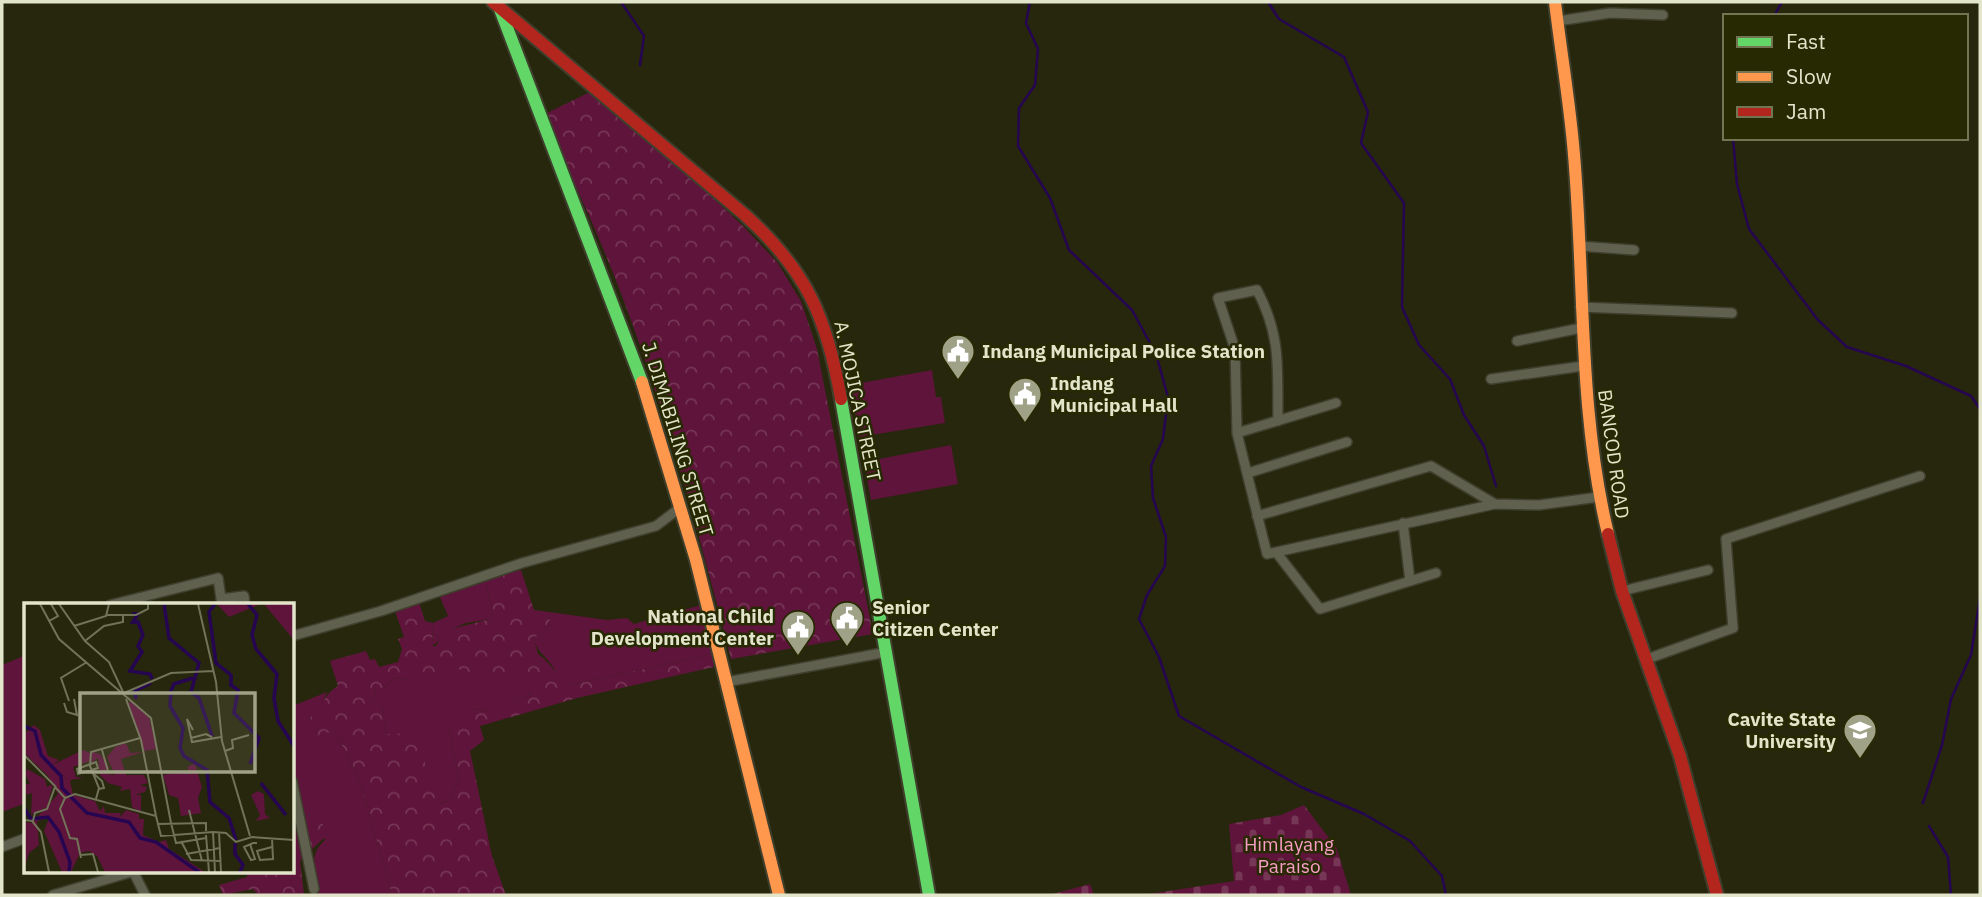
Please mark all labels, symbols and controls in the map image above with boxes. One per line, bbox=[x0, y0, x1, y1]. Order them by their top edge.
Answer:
legend bbox=[1723, 14, 1968, 140]
text: Fast bbox=[1786, 27, 1826, 55]
text: Slow bbox=[1786, 62, 1832, 90]
text: Jam bbox=[1786, 97, 1826, 125]
street label: A. MOJICA STREET bbox=[829, 319, 887, 483]
public building icon: Indang Municipal Police Station bbox=[939, 332, 977, 381]
street label: J. DIMABILING STREET bbox=[637, 339, 719, 539]
place label: Indang Municipal Police Station bbox=[982, 339, 1265, 363]
place label: Indang Municipal Hall bbox=[1050, 371, 1178, 417]
public building icon: Indang Municipal Hall bbox=[1006, 375, 1044, 424]
street label: BANCOD ROAD bbox=[1593, 388, 1635, 520]
place label: Senior Citizen Center bbox=[872, 595, 999, 641]
public building icon: Senior Citizen Center bbox=[828, 599, 866, 648]
inset map bbox=[24, 603, 294, 872]
place label: National Child Development Center bbox=[591, 604, 774, 650]
public building icon: National Child Development Center bbox=[779, 608, 817, 657]
place label: Cavite State University bbox=[1727, 707, 1837, 753]
school or university icon: Cavite State University bbox=[1841, 711, 1879, 760]
park label: Himlayang Paraiso bbox=[1244, 832, 1334, 878]

